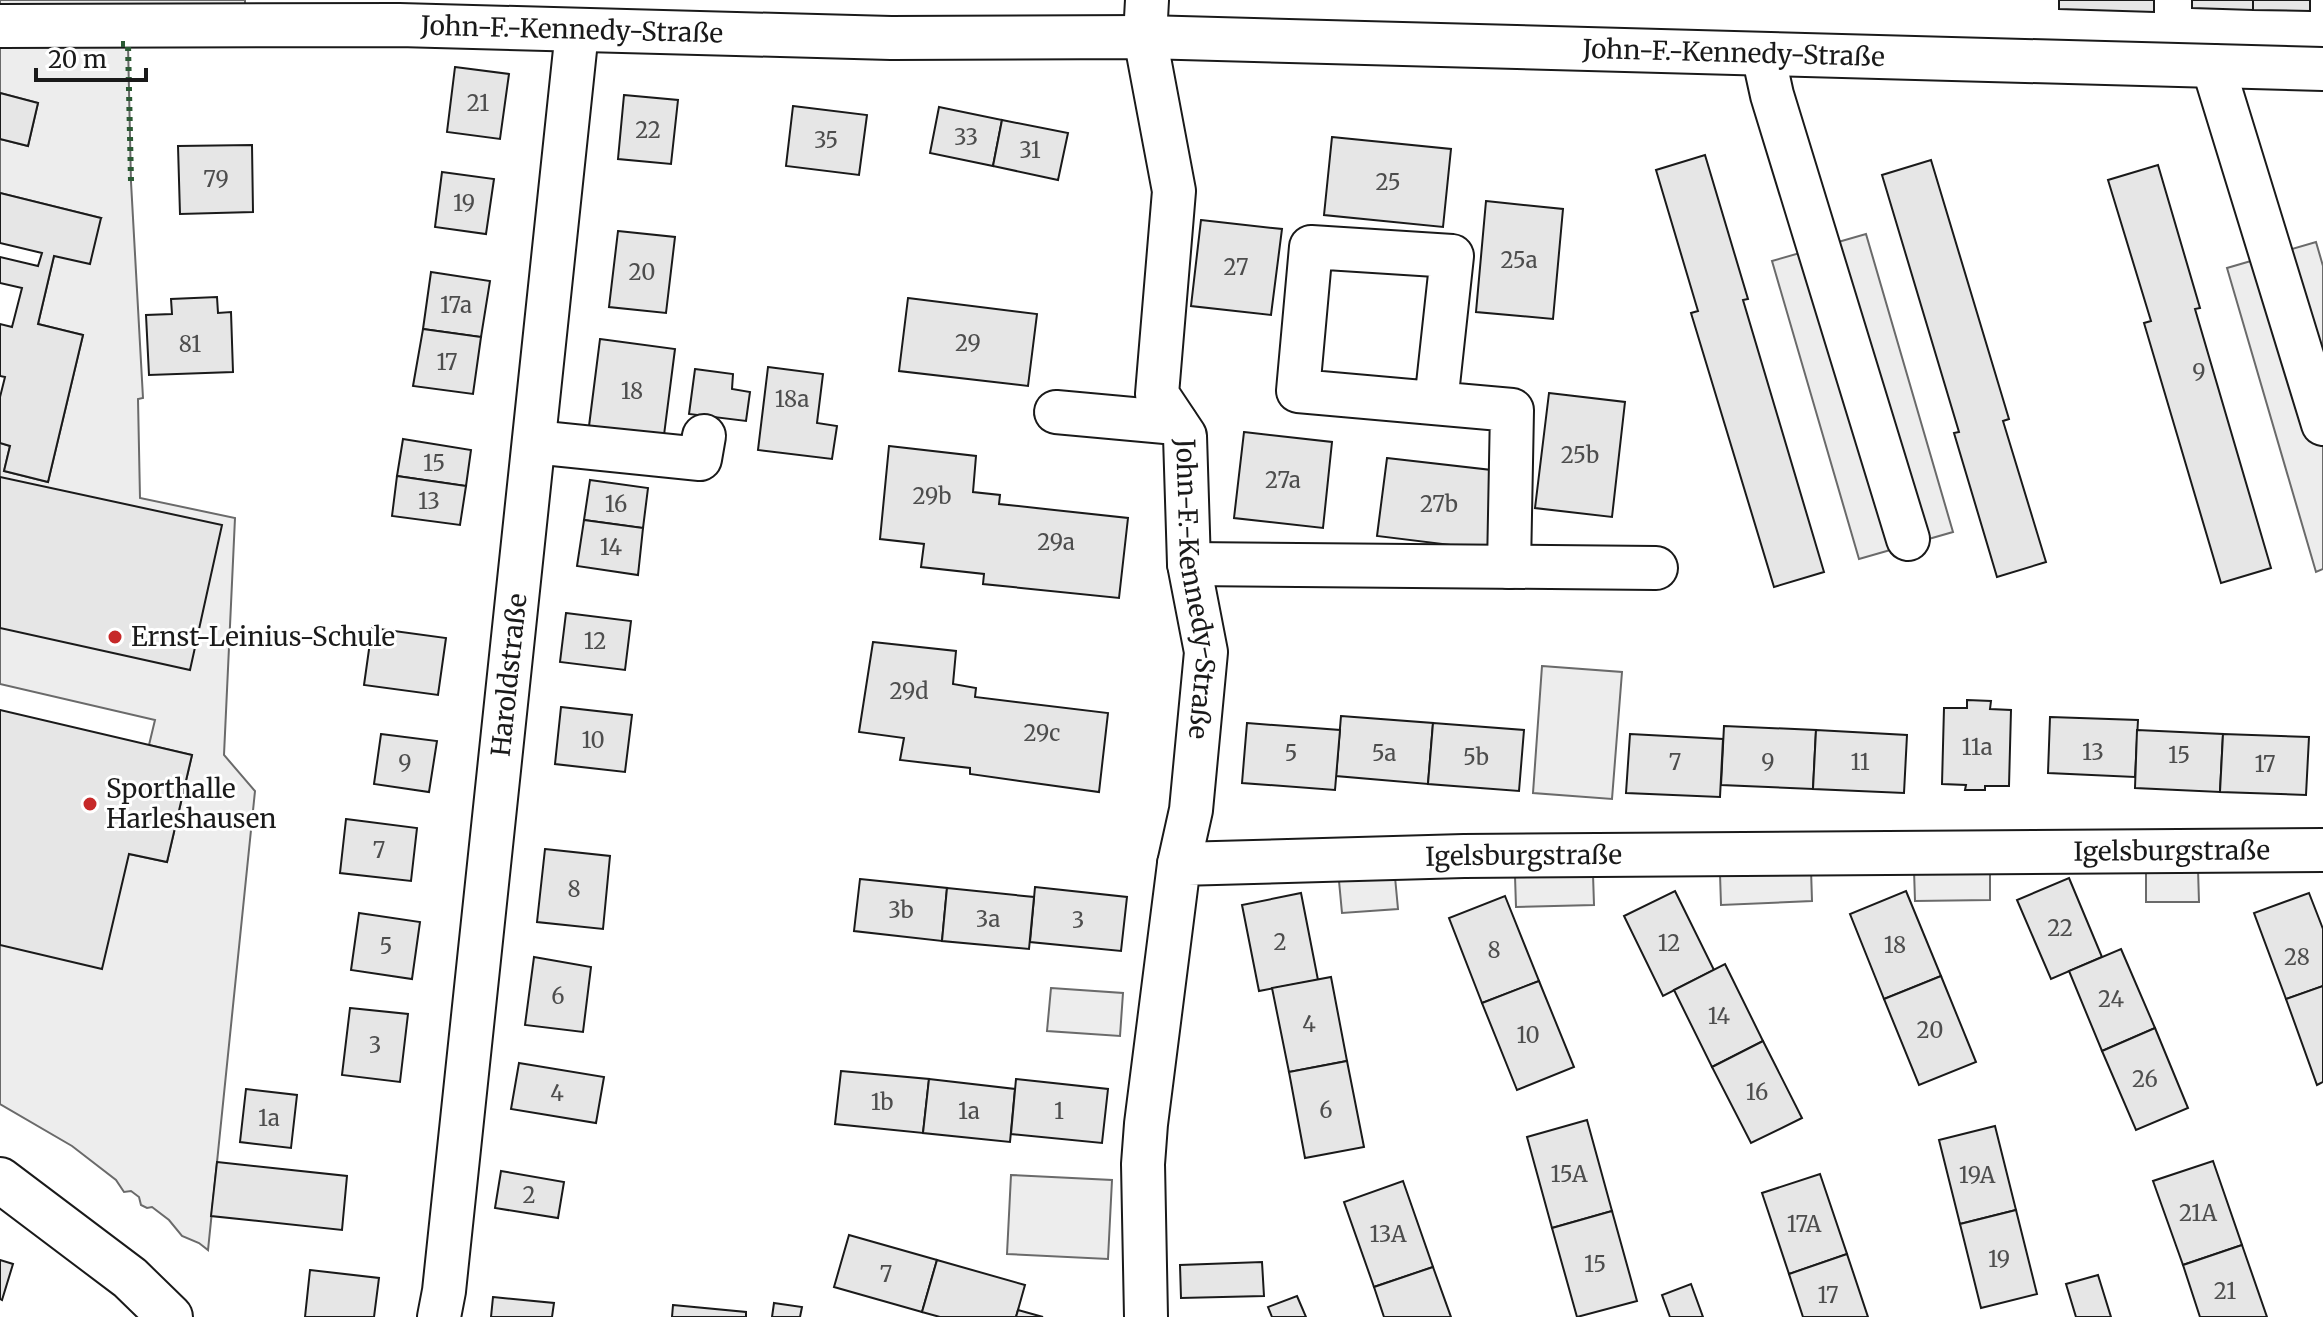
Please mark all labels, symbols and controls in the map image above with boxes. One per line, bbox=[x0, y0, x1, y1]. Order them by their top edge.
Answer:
street label: John-F.-Kennedy-Straße bbox=[419, 9, 724, 50]
scale bar bbox=[36, 32, 146, 82]
street label: John-F.-Kennedy-Straße bbox=[1581, 32, 1885, 73]
text: 20 m bbox=[48, 44, 107, 75]
house number: 21 bbox=[467, 89, 489, 117]
house number: 22 bbox=[635, 116, 661, 144]
house number: 33 bbox=[954, 123, 978, 151]
house number: 35 bbox=[814, 126, 838, 154]
house number: 31 bbox=[1019, 136, 1041, 164]
house number: 79 bbox=[203, 165, 229, 193]
house number: 25 bbox=[1375, 168, 1401, 196]
house number: 19 bbox=[453, 189, 475, 217]
house number: 25a bbox=[1501, 246, 1538, 274]
house number: 27 bbox=[1224, 253, 1248, 281]
house number: 20 bbox=[629, 258, 655, 286]
house number: 17a bbox=[440, 291, 472, 319]
house number: 29 bbox=[955, 329, 981, 357]
house number: 81 bbox=[179, 330, 201, 358]
house number: 17 bbox=[436, 348, 458, 376]
house number: 9 bbox=[2192, 358, 2206, 386]
house number: 18 bbox=[621, 377, 643, 405]
house number: 18a bbox=[775, 385, 809, 413]
street label: John-F.-Kennedy-Straße bbox=[1169, 437, 1224, 741]
house number: 25b bbox=[1561, 441, 1599, 469]
house number: 15 bbox=[423, 449, 445, 477]
house number: 27a bbox=[1265, 466, 1301, 494]
house number: 29b bbox=[912, 482, 952, 510]
house number: 13 bbox=[418, 487, 440, 515]
house number: 16 bbox=[605, 490, 627, 518]
house number: 27b bbox=[1420, 490, 1458, 518]
house number: 29a bbox=[1037, 528, 1075, 556]
house number: 14 bbox=[600, 533, 623, 561]
street label: Haroldstraße bbox=[484, 592, 534, 758]
place label: Ernst-Leinius-Schule bbox=[131, 620, 395, 653]
house number: 12 bbox=[584, 627, 606, 655]
marker: Ernst-Leinius-Schule bbox=[106, 628, 124, 646]
house number: 29d bbox=[889, 677, 929, 705]
house number: 29c bbox=[1024, 719, 1060, 747]
house number: 10 bbox=[581, 726, 605, 754]
house number: 11a bbox=[1961, 733, 1993, 761]
house number: 13 bbox=[2082, 738, 2104, 766]
house number: 5 bbox=[1285, 739, 1297, 767]
house number: 5a bbox=[1372, 739, 1396, 767]
house number: 15 bbox=[2168, 741, 2190, 769]
house number: 5b bbox=[1463, 743, 1489, 771]
house number: 7 bbox=[1669, 748, 1681, 776]
house number: 9 bbox=[1761, 748, 1775, 776]
house number: 11 bbox=[1850, 748, 1870, 776]
house number: 9 bbox=[398, 749, 412, 777]
house number: 17 bbox=[2254, 750, 2276, 778]
place label: Sporthalle Harleshausen bbox=[106, 772, 276, 835]
marker: Sporthalle Harleshausen bbox=[81, 795, 99, 813]
street label: Igelsburgstraße bbox=[2073, 833, 2270, 868]
house number: 7 bbox=[373, 836, 385, 864]
street label: Igelsburgstraße bbox=[1425, 838, 1622, 873]
house number: 8 bbox=[567, 875, 581, 903]
house number: 3b bbox=[888, 896, 914, 924]
house number: 3a bbox=[976, 905, 1000, 933]
house number: 3 bbox=[1072, 906, 1084, 934]
house number: 22 bbox=[2047, 914, 2073, 942]
house number: 2 bbox=[1273, 928, 1287, 956]
house number: 12 bbox=[1658, 929, 1680, 957]
house number: 18 bbox=[1884, 931, 1906, 959]
house number: 5 bbox=[380, 932, 392, 960]
house number: 8 bbox=[1487, 936, 1501, 964]
house number: 28 bbox=[2284, 943, 2310, 971]
house number: 6 bbox=[551, 982, 565, 1010]
house number: 24 bbox=[2098, 985, 2124, 1013]
house number: 14 bbox=[1708, 1002, 1731, 1030]
house number: 4 bbox=[1302, 1010, 1316, 1038]
house number: 20 bbox=[1917, 1016, 1943, 1044]
house number: 10 bbox=[1516, 1021, 1540, 1049]
house number: 3 bbox=[369, 1031, 381, 1059]
house number: 26 bbox=[2132, 1065, 2158, 1093]
house number: 16 bbox=[1746, 1078, 1768, 1106]
house number: 4 bbox=[550, 1079, 564, 1107]
house number: 1b bbox=[871, 1088, 893, 1116]
house number: 6 bbox=[1319, 1096, 1333, 1124]
house number: 1a bbox=[958, 1097, 980, 1125]
house number: 1 bbox=[1054, 1097, 1064, 1125]
house number: 1a bbox=[258, 1104, 280, 1132]
house number: 15A bbox=[1551, 1160, 1588, 1188]
house number: 19A bbox=[1959, 1161, 1996, 1189]
house number: 2 bbox=[522, 1181, 536, 1209]
house number: 21A bbox=[2179, 1199, 2218, 1227]
house number: 17A bbox=[1787, 1210, 1822, 1238]
house number: 13A bbox=[1370, 1220, 1407, 1248]
house number: 19 bbox=[1988, 1245, 2010, 1273]
house number: 15 bbox=[1584, 1250, 1606, 1278]
house number: 7 bbox=[880, 1260, 892, 1288]
house number: 21 bbox=[2214, 1277, 2236, 1305]
house number: 17 bbox=[1817, 1281, 1839, 1309]

